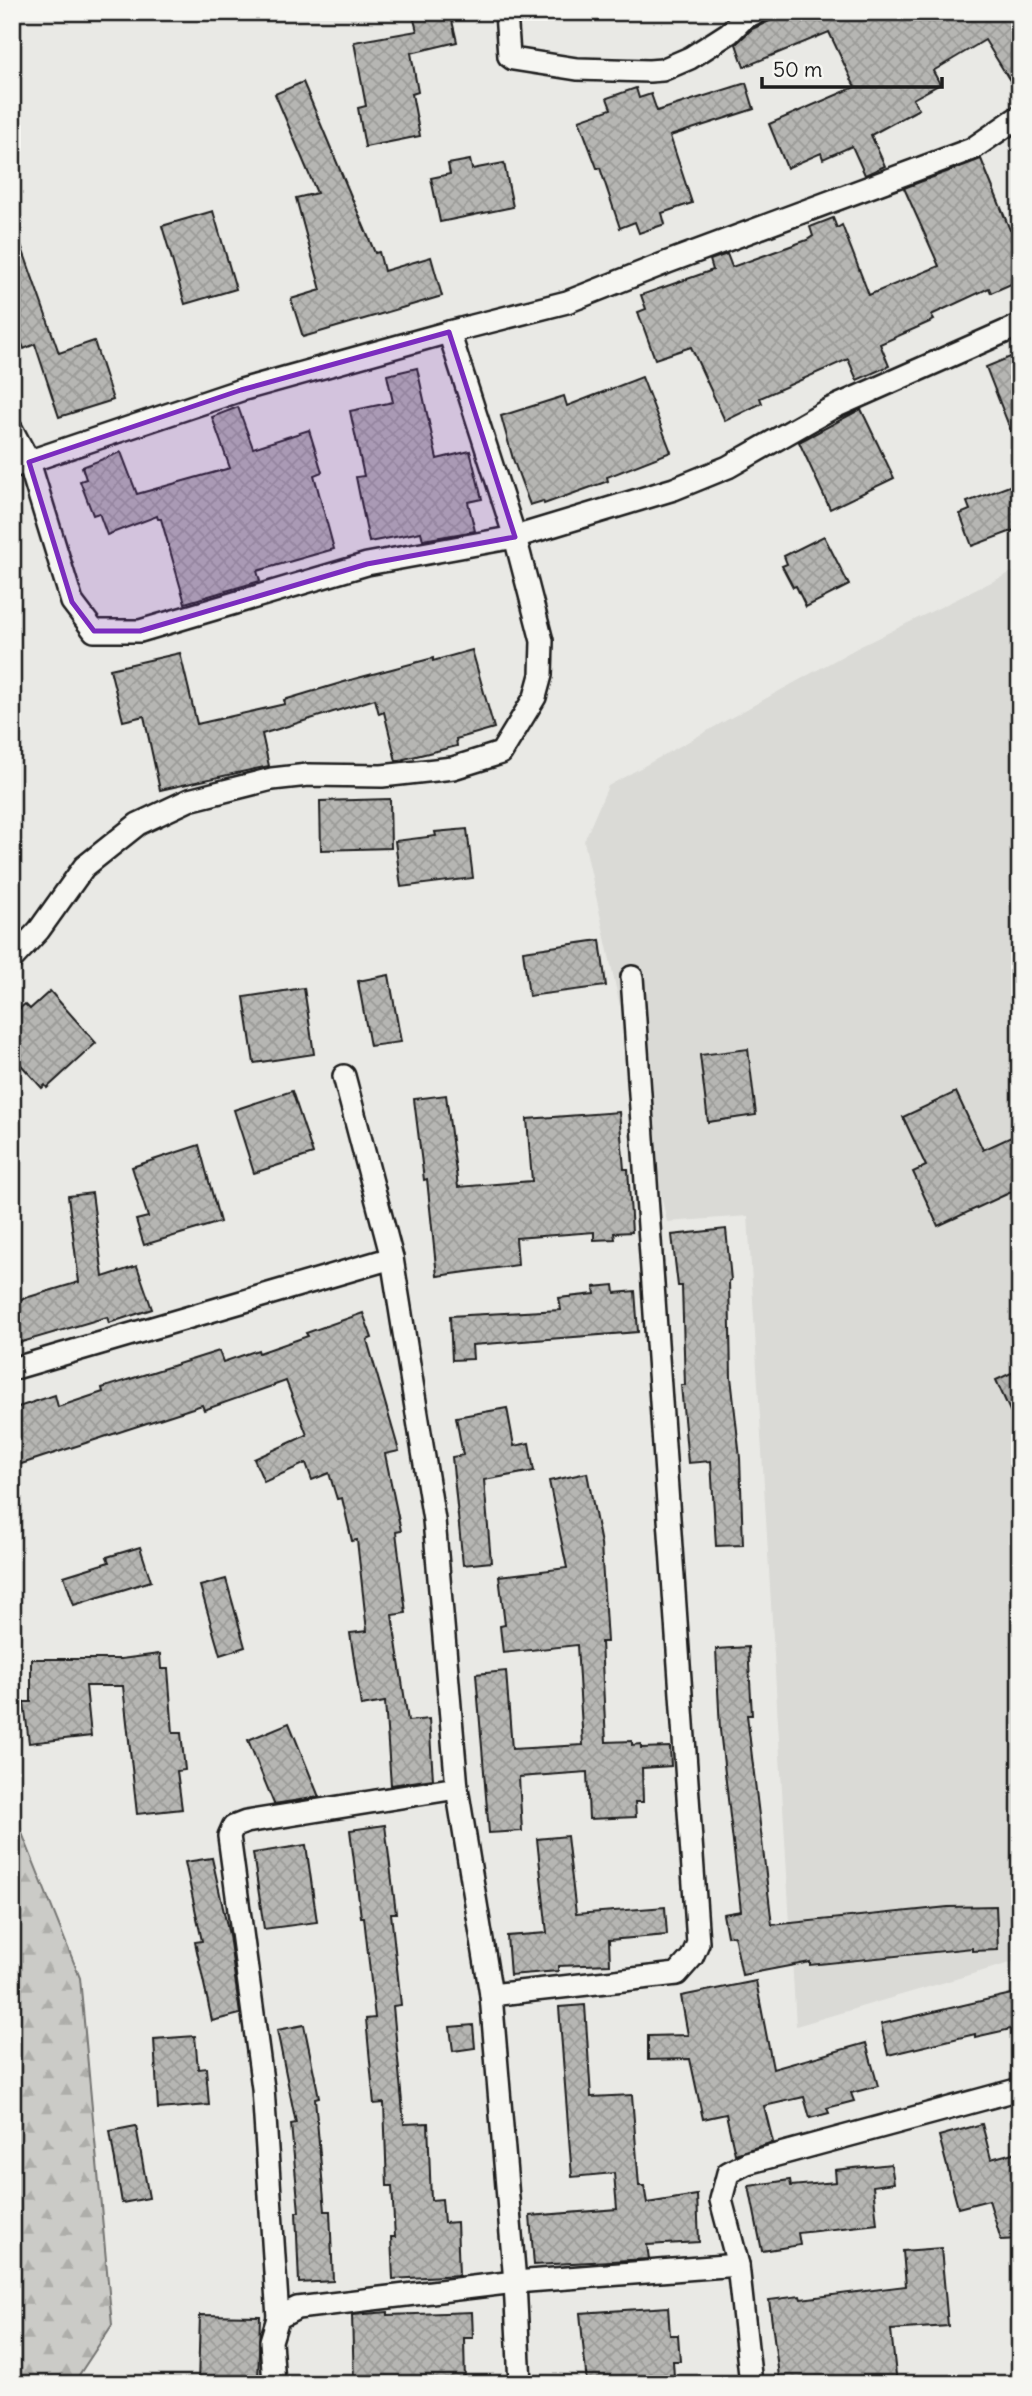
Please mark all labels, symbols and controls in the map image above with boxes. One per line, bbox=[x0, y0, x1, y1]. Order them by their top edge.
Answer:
scale bar bbox=[762, 46, 943, 90]
text: 50 m bbox=[773, 56, 822, 83]

